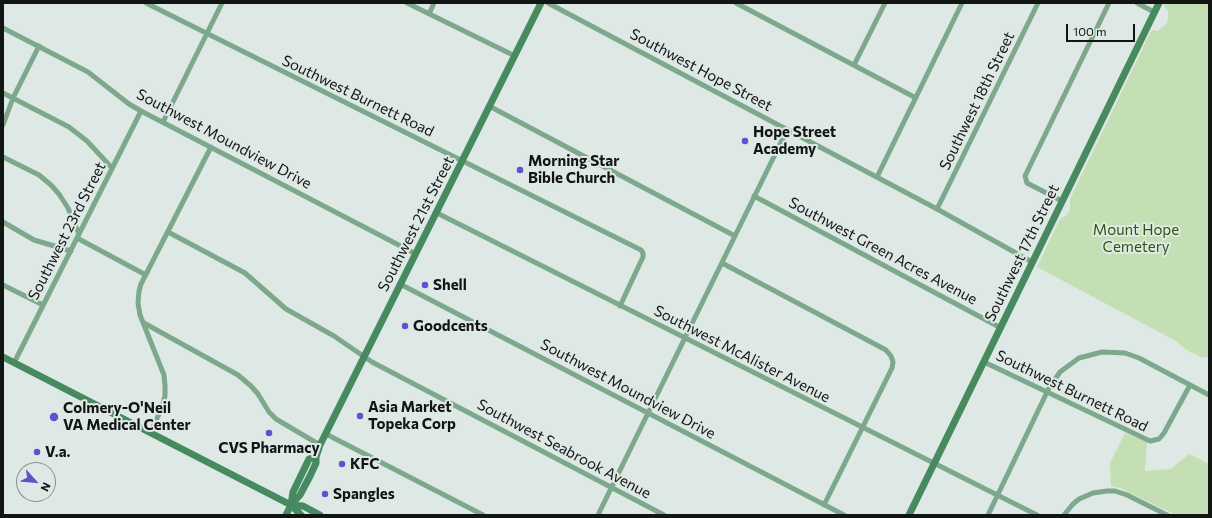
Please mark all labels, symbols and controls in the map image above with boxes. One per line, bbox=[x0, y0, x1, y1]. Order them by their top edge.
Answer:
scale bar bbox=[1068, 16, 1137, 42]
text: 100 m bbox=[1073, 24, 1107, 38]
street label: Southwest Hope Street bbox=[627, 25, 775, 115]
street label: Southwest 18th Street bbox=[936, 29, 1018, 173]
street label: Southwest Burnett Road bbox=[279, 51, 437, 141]
street label: Southwest Moundview Drive bbox=[133, 85, 315, 193]
place label: Hope Street Academy bbox=[753, 123, 836, 158]
marker: Hope Street Academy bbox=[740, 136, 750, 146]
place label: Morning Star Bible Church bbox=[528, 152, 619, 187]
street label: Southwest 21st Street bbox=[374, 153, 458, 295]
street label: Southwest 23rd Street bbox=[24, 159, 110, 303]
marker: Morning Star Bible Church bbox=[515, 165, 525, 175]
street label: Southwest 17th Street bbox=[981, 181, 1063, 325]
street label: Southwest Green Acres Avenue bbox=[786, 194, 980, 308]
park label: Mount Hope Cemetery bbox=[1093, 221, 1179, 256]
place label: Shell bbox=[433, 276, 467, 294]
marker: Shell bbox=[420, 280, 430, 290]
street label: Southwest McAlister Avenue bbox=[651, 302, 833, 406]
place label: Goodcents bbox=[413, 317, 488, 335]
marker: Goodcents bbox=[400, 321, 410, 331]
street label: Southwest Moundview Drive bbox=[537, 335, 719, 443]
street label: Southwest Burnett Road bbox=[993, 346, 1151, 436]
street label: Southwest Seabrook Avenue bbox=[474, 395, 654, 503]
place label: Asia Market Topeka Corp bbox=[368, 398, 456, 433]
place label: Colmery-O'Neil VA Medical Center bbox=[63, 399, 191, 434]
marker: Colmery-O'Neil VA Medical Center bbox=[48, 411, 60, 423]
marker: Asia Market Topeka Corp bbox=[355, 411, 365, 421]
marker: CVS Pharmacy bbox=[264, 428, 274, 438]
place label: CVS Pharmacy bbox=[218, 439, 320, 457]
place label: V.a. bbox=[45, 443, 71, 461]
marker: V.a. bbox=[32, 447, 42, 457]
place label: KFC bbox=[350, 455, 379, 473]
marker: KFC bbox=[337, 459, 347, 469]
north arrow bbox=[16, 462, 56, 502]
text: N bbox=[39, 481, 54, 494]
place label: Spangles bbox=[333, 485, 395, 503]
marker: Spangles bbox=[320, 489, 330, 499]

